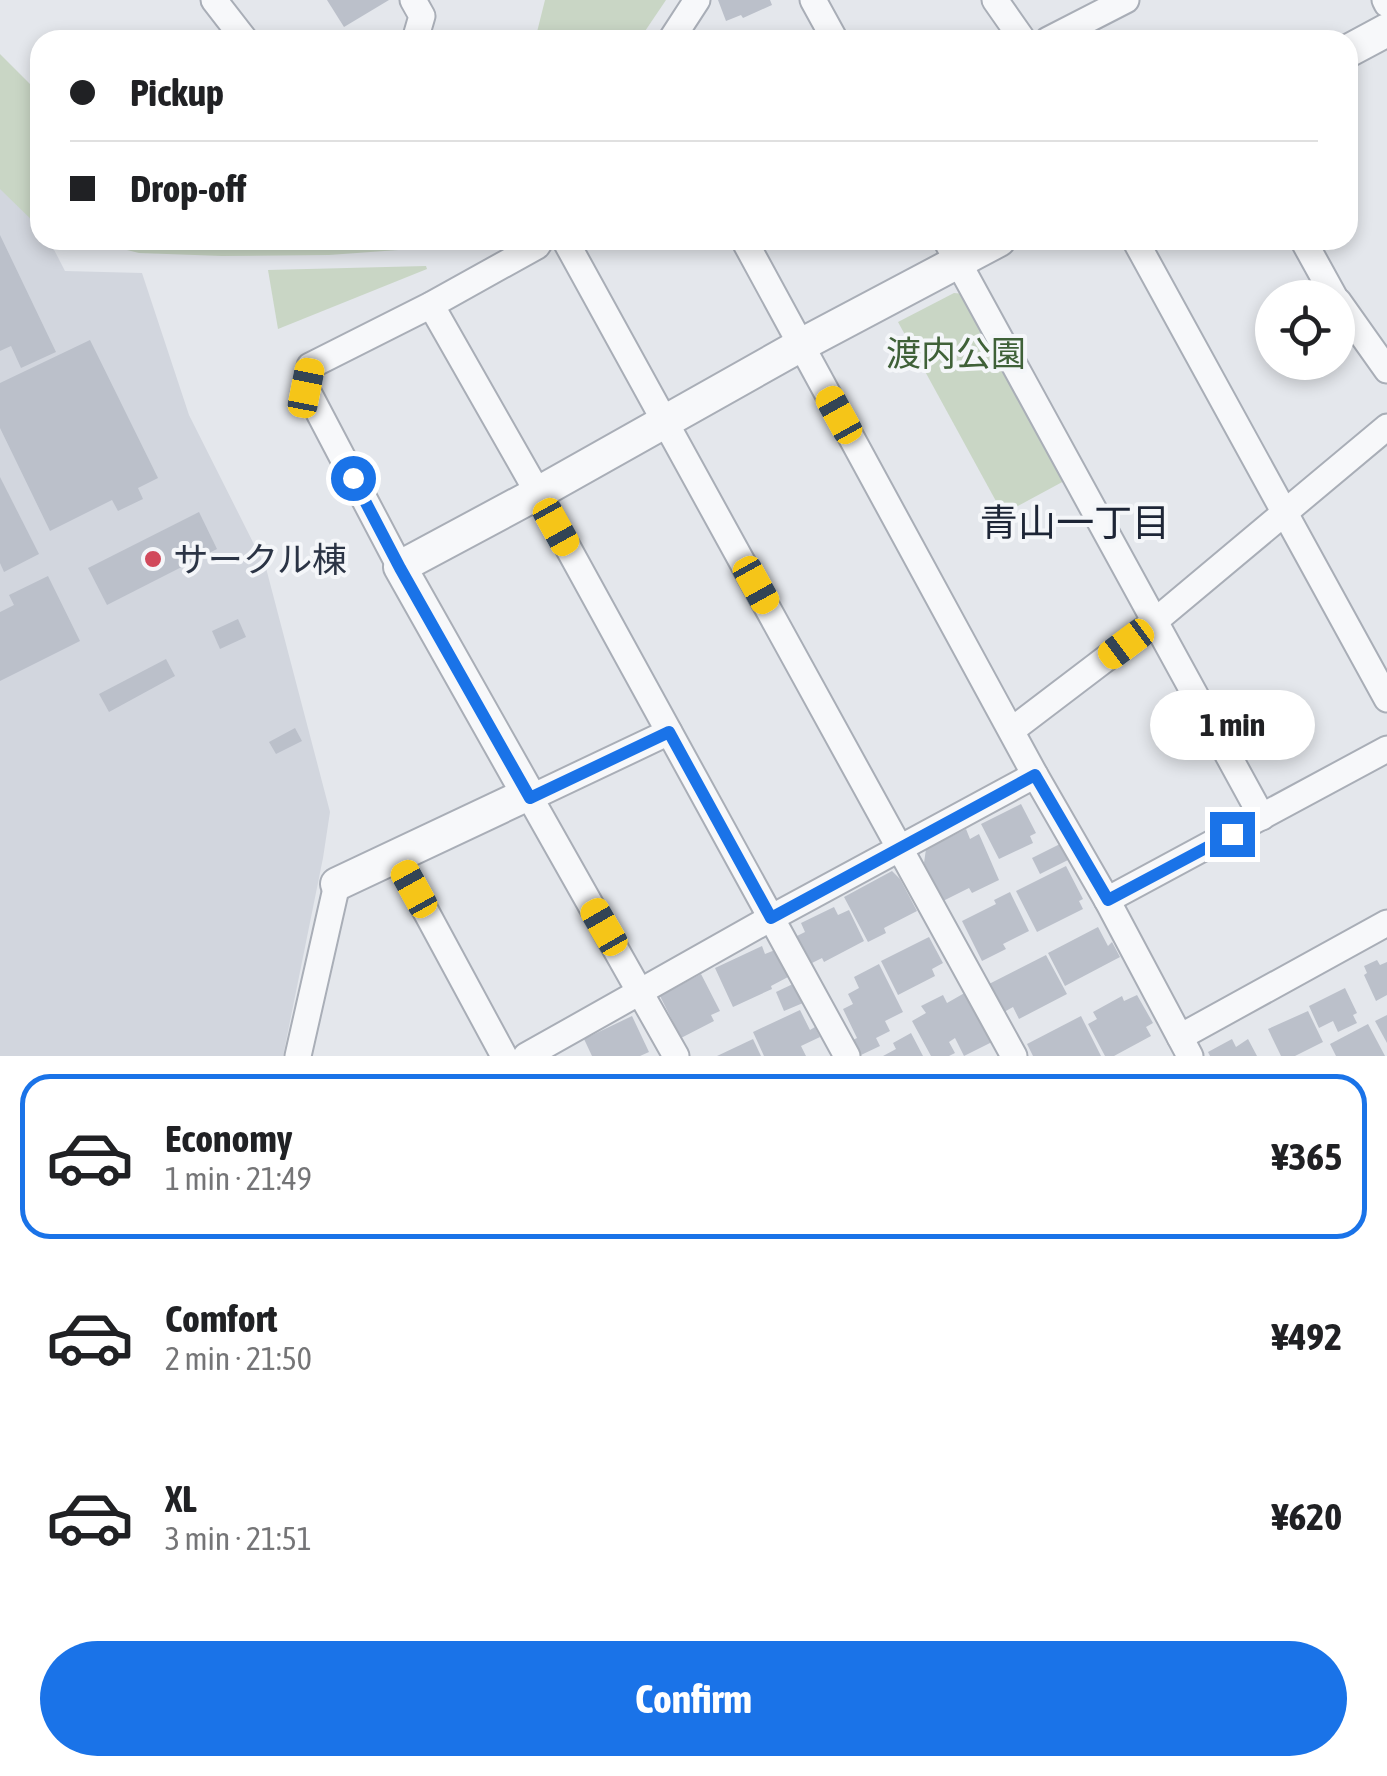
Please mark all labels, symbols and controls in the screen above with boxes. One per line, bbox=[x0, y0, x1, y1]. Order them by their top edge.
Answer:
text: Pickup bbox=[130, 71, 224, 114]
text: Drop-off bbox=[130, 167, 246, 210]
map controls bbox=[1255, 280, 1355, 380]
button: locate bbox=[1255, 280, 1355, 380]
park label: 渡内公園 bbox=[886, 333, 1026, 373]
car bbox=[286, 356, 326, 420]
car bbox=[811, 381, 867, 449]
route start bbox=[331, 456, 376, 501]
car bbox=[528, 493, 584, 561]
district label: 青山一丁目 bbox=[980, 501, 1170, 544]
place label: サークル棟 bbox=[173, 539, 347, 579]
marker: サークル棟 bbox=[142, 548, 164, 570]
car bbox=[728, 551, 784, 619]
car bbox=[1093, 614, 1159, 674]
callout: 1 min bbox=[1150, 689, 1314, 759]
text: 1 min bbox=[1200, 706, 1265, 743]
route end bbox=[1210, 812, 1255, 857]
car bbox=[386, 855, 442, 923]
car bbox=[576, 894, 632, 960]
icon: car bbox=[45, 1112, 135, 1202]
text: Economy bbox=[165, 1117, 292, 1160]
text: ¥365 bbox=[1272, 1135, 1342, 1178]
text: 1 min · 21:49 bbox=[165, 1160, 312, 1197]
icon: car bbox=[45, 1292, 135, 1382]
text: Comfort bbox=[165, 1297, 277, 1340]
text: ¥492 bbox=[1272, 1315, 1342, 1358]
text: 2 min · 21:50 bbox=[165, 1340, 312, 1377]
icon: car bbox=[45, 1472, 135, 1562]
text: XL bbox=[165, 1477, 197, 1520]
text: ¥620 bbox=[1272, 1495, 1342, 1538]
text: 3 min · 21:51 bbox=[165, 1520, 312, 1557]
button: Confirm bbox=[40, 1641, 1347, 1756]

